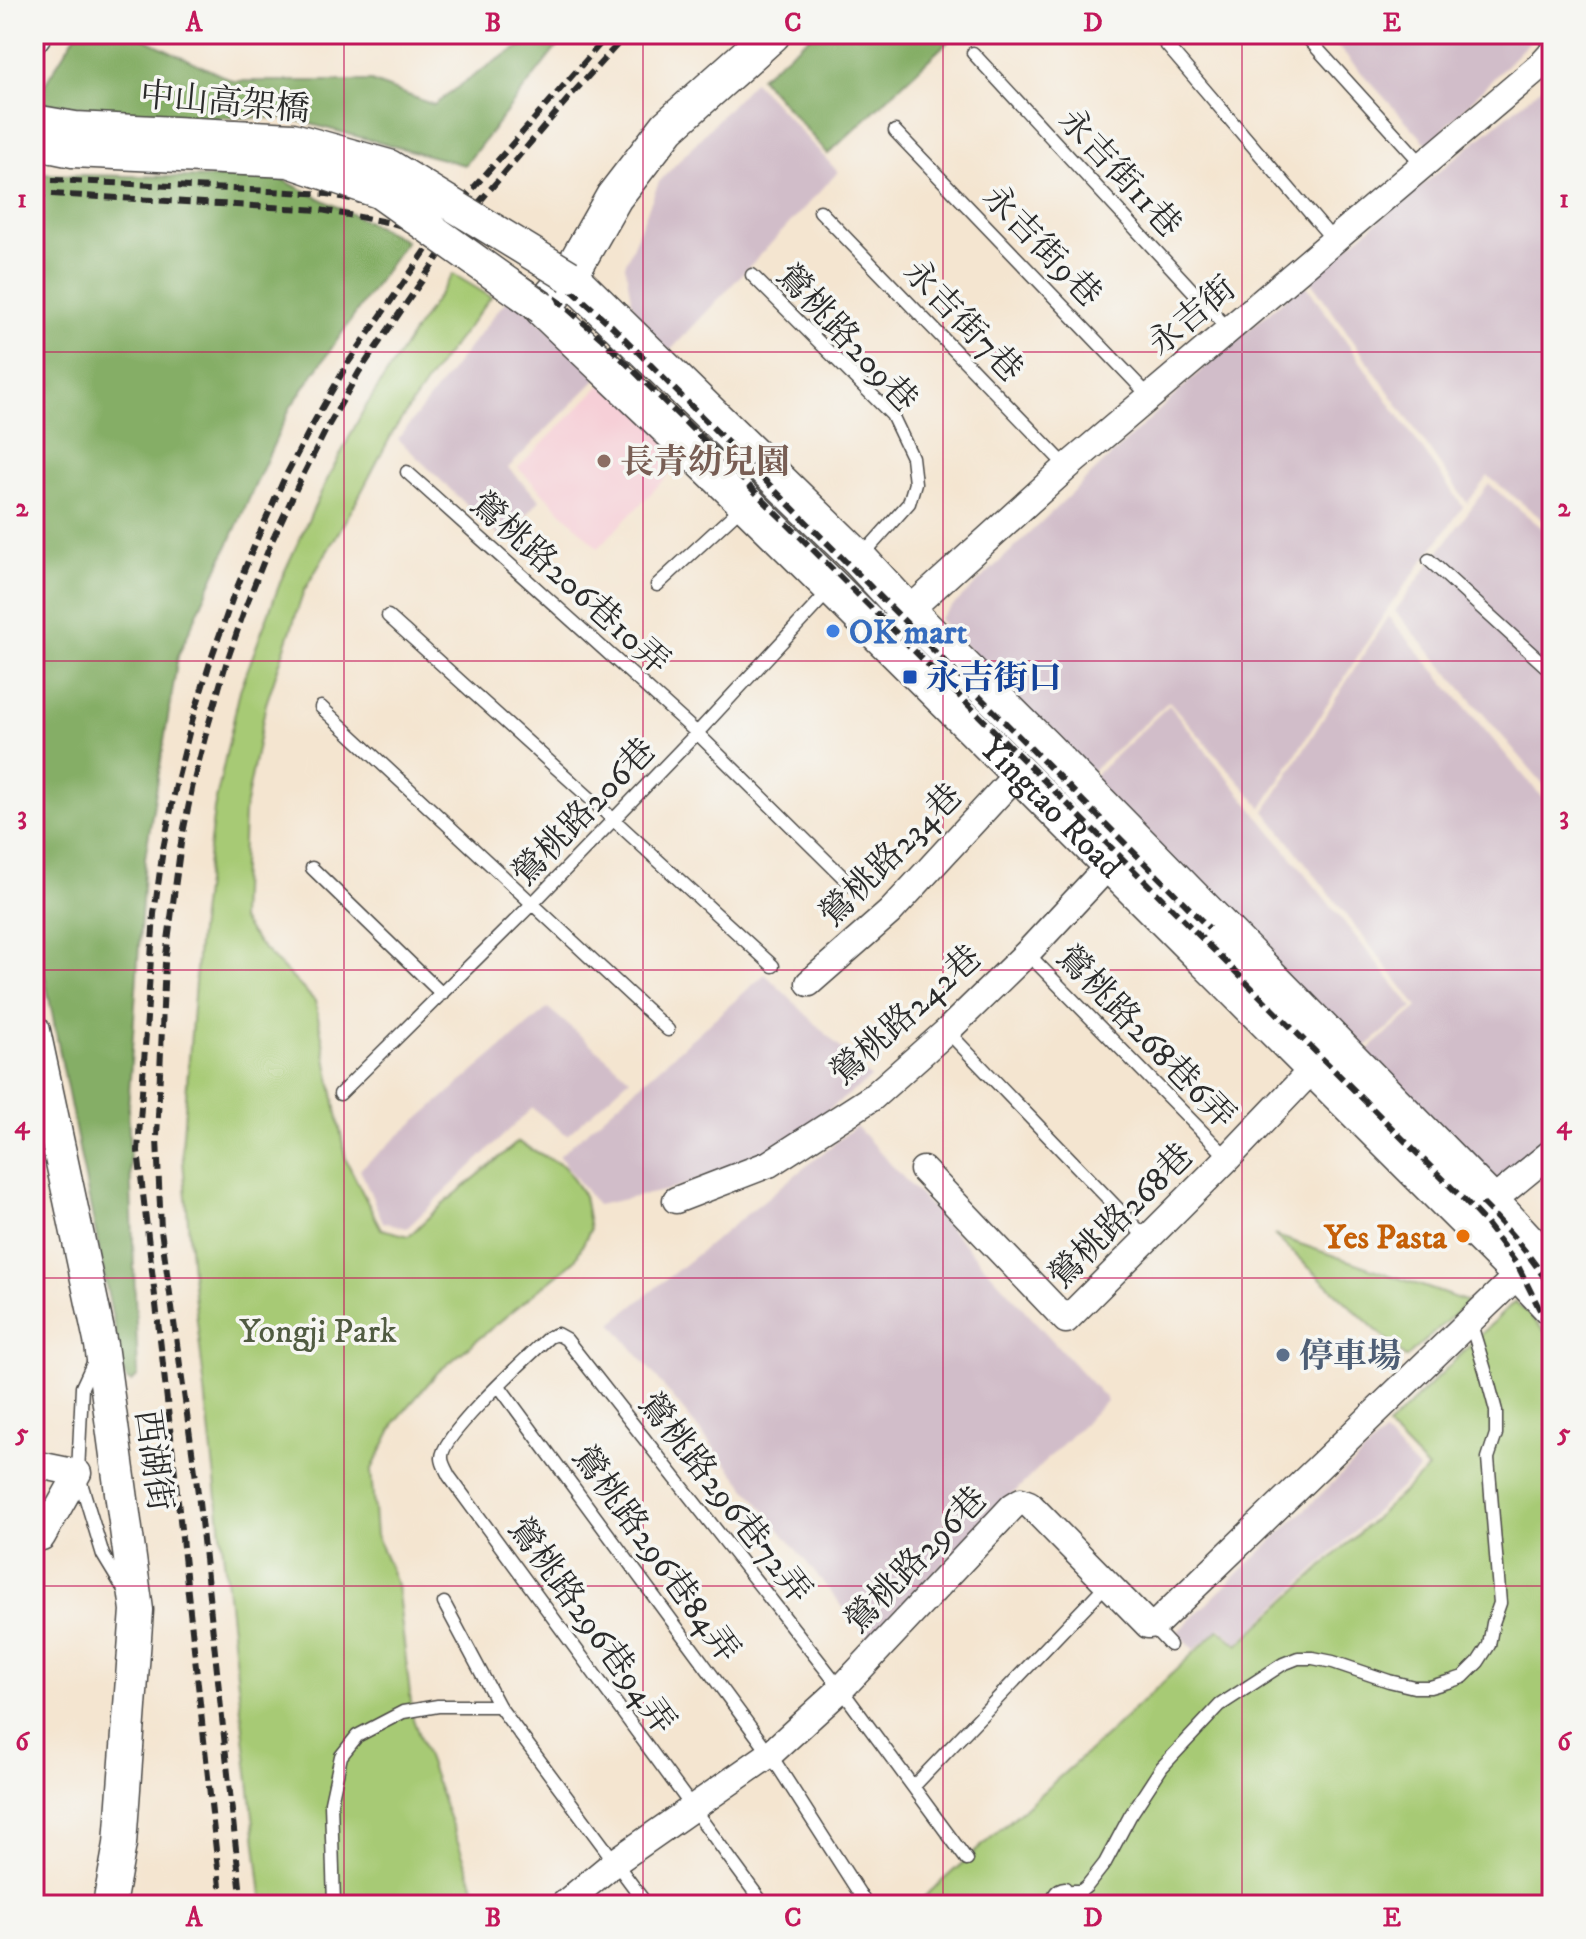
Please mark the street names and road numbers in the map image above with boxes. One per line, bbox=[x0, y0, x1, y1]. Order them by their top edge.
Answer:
street label: 中山高架橋 bbox=[138, 75, 311, 131]
street label: 永吉街11巷 bbox=[1049, 100, 1190, 247]
street label: 永吉街9巷 bbox=[973, 177, 1110, 316]
street label: 永吉街7巷 bbox=[894, 251, 1031, 391]
street label: 鶯桃路209巷 bbox=[767, 255, 926, 421]
street label: 永吉街 bbox=[1140, 268, 1245, 365]
street label: 鶯桃路206巷10弄 bbox=[461, 483, 678, 684]
street label: Yingtao Road bbox=[971, 728, 1131, 888]
street label: 鶯桃路206巷 bbox=[504, 730, 665, 895]
street label: 鶯桃路234巷 bbox=[811, 775, 972, 936]
street label: 鶯桃路242巷 bbox=[822, 937, 991, 1094]
street label: 鶯桃路268巷6弄 bbox=[1047, 937, 1244, 1138]
street label: 鶯桃路268巷 bbox=[1040, 1135, 1203, 1298]
street label: 鶯桃路296巷72弄 bbox=[629, 1384, 820, 1612]
street label: 西湖街 bbox=[125, 1407, 181, 1514]
street label: 鶯桃路296巷84弄 bbox=[563, 1437, 748, 1671]
street label: 鶯桃路296巷 bbox=[836, 1478, 997, 1642]
street label: 鶯桃路296巷94弄 bbox=[499, 1510, 684, 1743]

